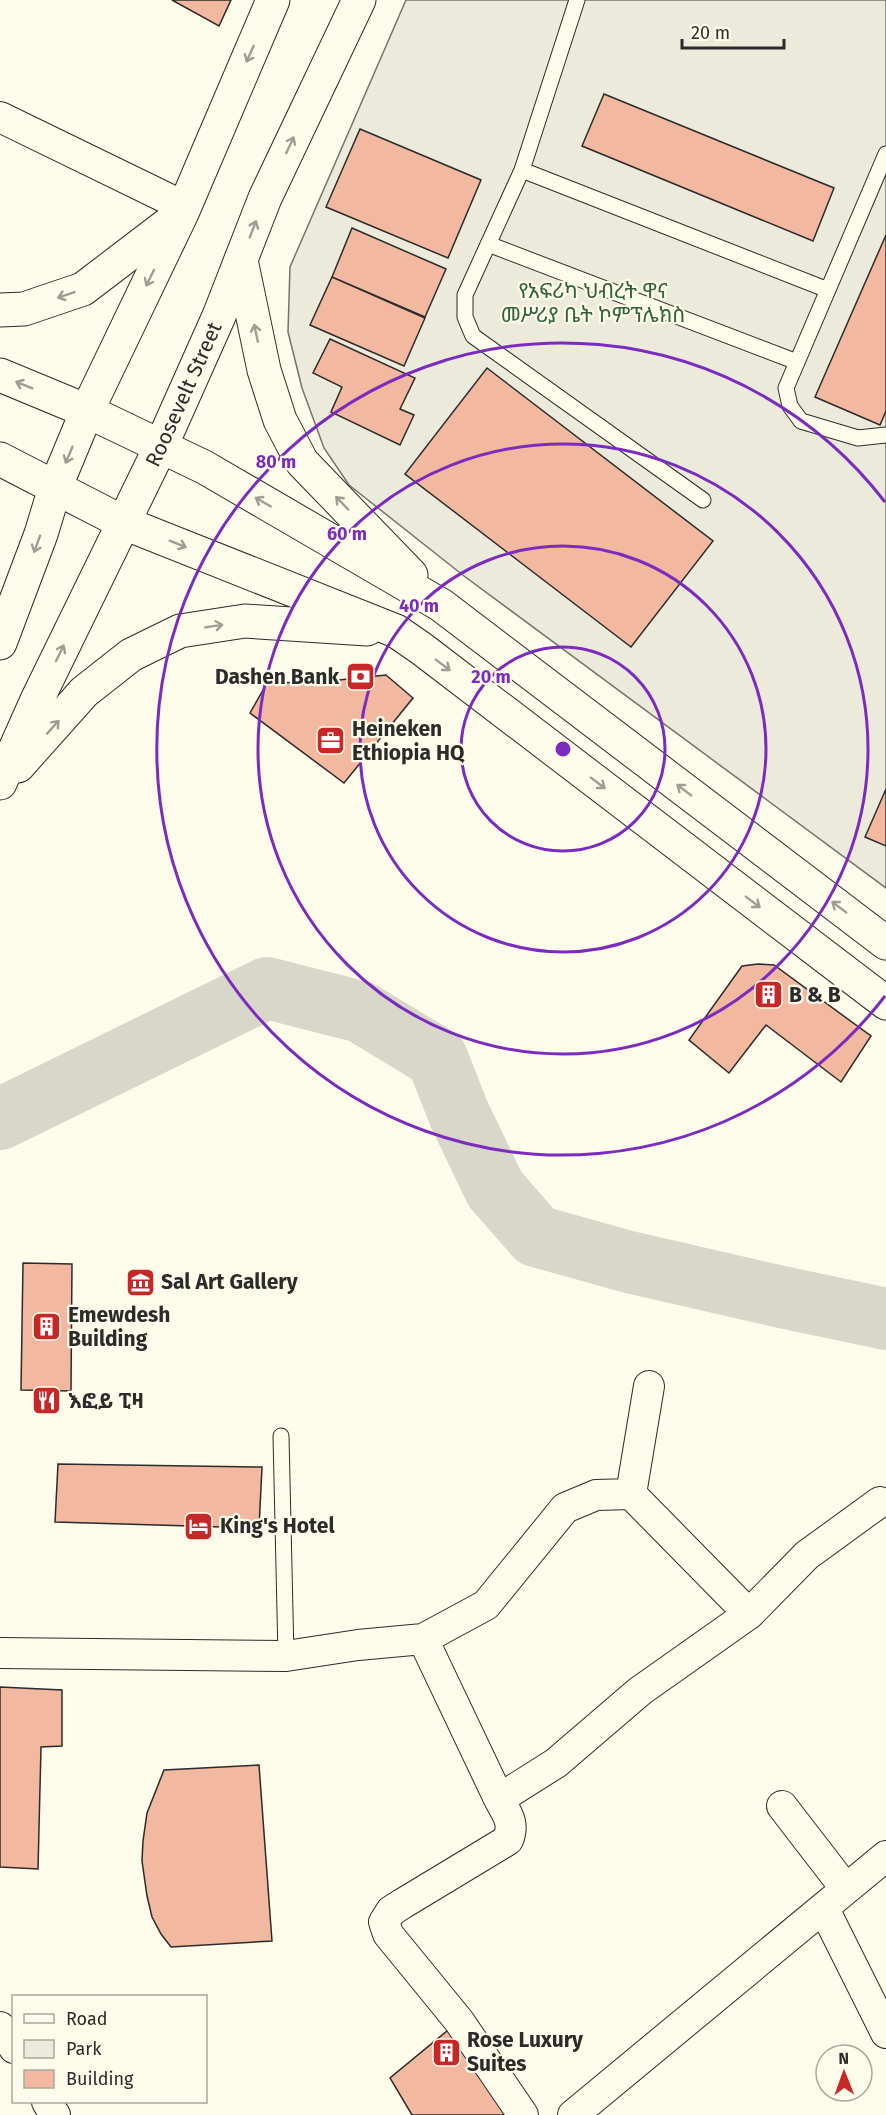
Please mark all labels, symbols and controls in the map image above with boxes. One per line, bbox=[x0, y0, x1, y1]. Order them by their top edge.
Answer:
scale bar bbox=[682, 12, 784, 50]
text: 20 m bbox=[691, 22, 730, 44]
one-way arrow bbox=[244, 44, 255, 62]
one-way arrow bbox=[284, 137, 296, 155]
one-way arrow bbox=[248, 220, 259, 238]
one-way arrow bbox=[144, 269, 156, 287]
park label: የአፍሪካ ህብረት ዋና መሥሪያ ቤት ኮምፕሌክስ bbox=[501, 278, 685, 328]
one-way arrow bbox=[57, 290, 76, 301]
street label: Roosevelt Street bbox=[140, 317, 228, 471]
one-way arrow bbox=[250, 323, 261, 343]
one-way arrow bbox=[15, 379, 34, 390]
one-way arrow bbox=[62, 446, 74, 464]
text: 80 m bbox=[256, 451, 296, 473]
one-way arrow bbox=[255, 496, 272, 508]
one-way arrow bbox=[335, 496, 349, 511]
text: 60 m bbox=[327, 523, 367, 545]
one-way arrow bbox=[31, 534, 42, 553]
one-way arrow bbox=[168, 539, 187, 550]
text: 40 m bbox=[399, 595, 439, 617]
one-way arrow bbox=[203, 621, 223, 632]
one-way arrow bbox=[54, 645, 66, 663]
one-way arrow bbox=[435, 659, 451, 671]
bank icon: Dashen Bank bbox=[344, 661, 376, 693]
place label: Dashen Bank bbox=[215, 664, 339, 690]
text: 20 m bbox=[471, 666, 511, 688]
place label: Heineken Ethiopia HQ bbox=[352, 716, 465, 766]
one-way arrow bbox=[46, 720, 60, 735]
office icon: Heineken Ethiopia HQ bbox=[315, 725, 347, 757]
centre of rings bbox=[553, 739, 573, 759]
one-way arrow bbox=[590, 777, 606, 790]
one-way arrow bbox=[676, 783, 692, 796]
one-way arrow bbox=[745, 895, 761, 908]
one-way arrow bbox=[832, 901, 848, 914]
building icon: B & B bbox=[752, 979, 784, 1011]
place label: B & B bbox=[789, 982, 841, 1008]
museum icon: Sal Art Gallery bbox=[124, 1266, 156, 1298]
place label: Sal Art Gallery bbox=[161, 1269, 298, 1295]
place label: Emewdesh Building bbox=[68, 1302, 170, 1352]
building icon: Emewdesh Building bbox=[31, 1311, 63, 1343]
restaurant icon: እፎይ ፒዛ bbox=[31, 1385, 63, 1417]
place label: እፎይ ፒዛ bbox=[68, 1388, 144, 1414]
hotel icon: King's Hotel bbox=[183, 1510, 215, 1542]
place label: King's Hotel bbox=[220, 1513, 335, 1539]
legend bbox=[12, 1995, 207, 2103]
text: Road bbox=[66, 2008, 108, 2030]
place label: Rose Luxury Suites bbox=[467, 2027, 583, 2077]
building icon: Rose Luxury Suites bbox=[430, 2036, 462, 2068]
text: Park bbox=[66, 2038, 102, 2060]
north arrow bbox=[814, 2043, 874, 2103]
text: N bbox=[838, 2049, 849, 2068]
text: Building bbox=[66, 2068, 134, 2090]

